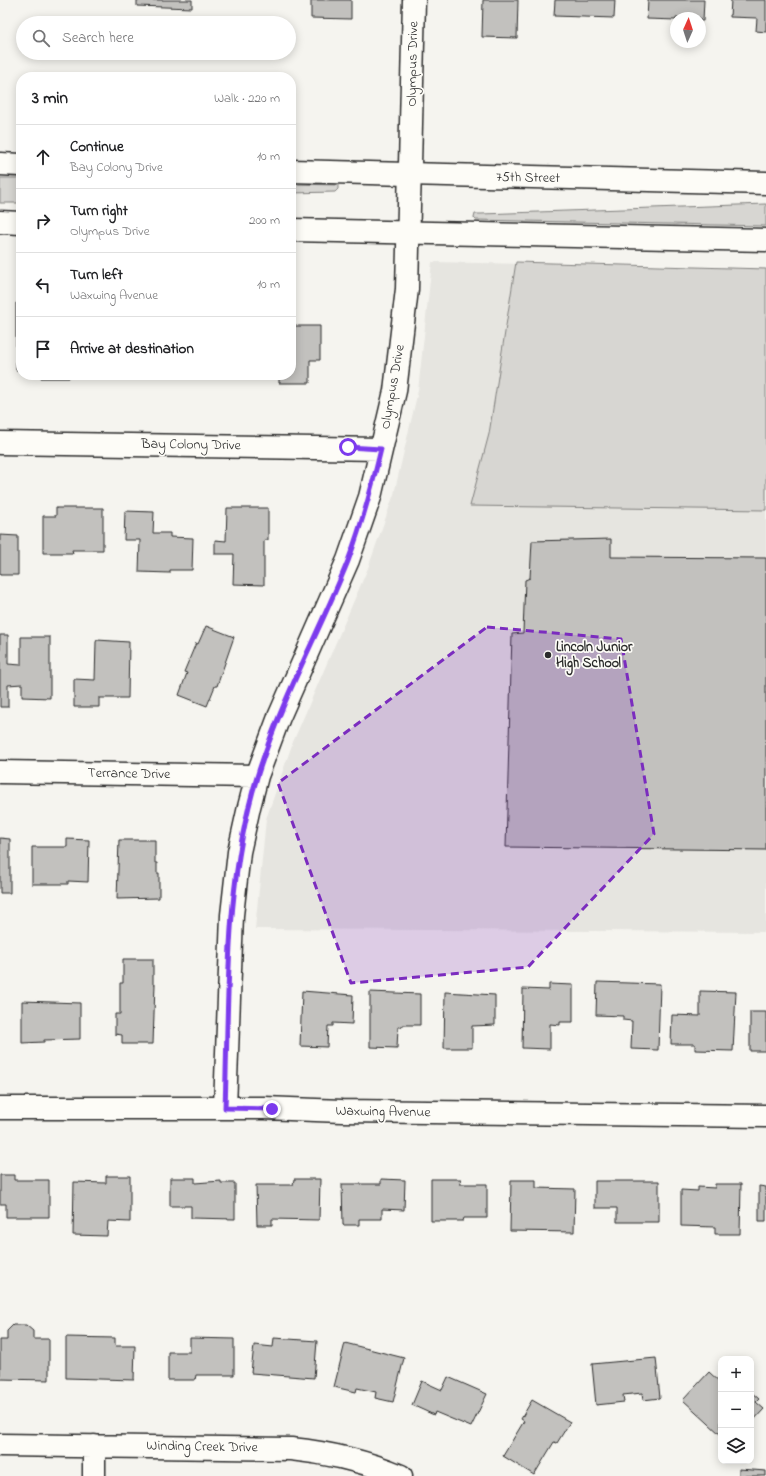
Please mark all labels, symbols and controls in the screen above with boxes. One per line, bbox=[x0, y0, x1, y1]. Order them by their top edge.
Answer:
north arrow bbox=[670, 12, 706, 48]
search box bbox=[16, 16, 296, 60]
street label: Olympus Drive bbox=[402, 20, 425, 107]
icon: search bbox=[30, 27, 52, 49]
text: Search here bbox=[62, 27, 134, 49]
text: 3 min bbox=[32, 86, 68, 111]
text: Walk · 220 m bbox=[214, 89, 280, 108]
text: Continue bbox=[70, 136, 124, 158]
icon: ahead bbox=[32, 146, 54, 168]
text: 10 m bbox=[257, 147, 280, 166]
text: Bay Colony Drive bbox=[70, 158, 163, 177]
street label: 75th Street bbox=[496, 167, 560, 189]
text: Turn right bbox=[70, 200, 128, 222]
icon: right bbox=[32, 210, 54, 232]
text: 200 m bbox=[249, 211, 280, 230]
text: Olympus Drive bbox=[70, 222, 150, 241]
text: Turn left bbox=[70, 264, 123, 286]
icon: left bbox=[32, 274, 54, 296]
text: 10 m bbox=[257, 275, 280, 294]
text: Waxwing Avenue bbox=[70, 286, 158, 305]
icon: arrive bbox=[32, 338, 54, 360]
text: Arrive at destination bbox=[70, 338, 194, 360]
street label: Olympus Drive bbox=[375, 342, 412, 431]
street label: Bay Colony Drive bbox=[140, 434, 242, 457]
route start bbox=[339, 438, 357, 456]
place label: Lincoln Junior High School bbox=[556, 637, 633, 676]
marker: Lincoln Junior High School bbox=[543, 650, 553, 660]
street label: Terrance Drive bbox=[87, 763, 171, 785]
route end bbox=[263, 1100, 281, 1118]
street label: Waxwing Avenue bbox=[335, 1101, 431, 1124]
map controls bbox=[718, 1356, 754, 1464]
button: + bbox=[718, 1356, 754, 1392]
button: − bbox=[718, 1392, 754, 1428]
button: layers bbox=[718, 1428, 754, 1464]
street label: Winding Creek Drive bbox=[146, 1436, 259, 1459]

